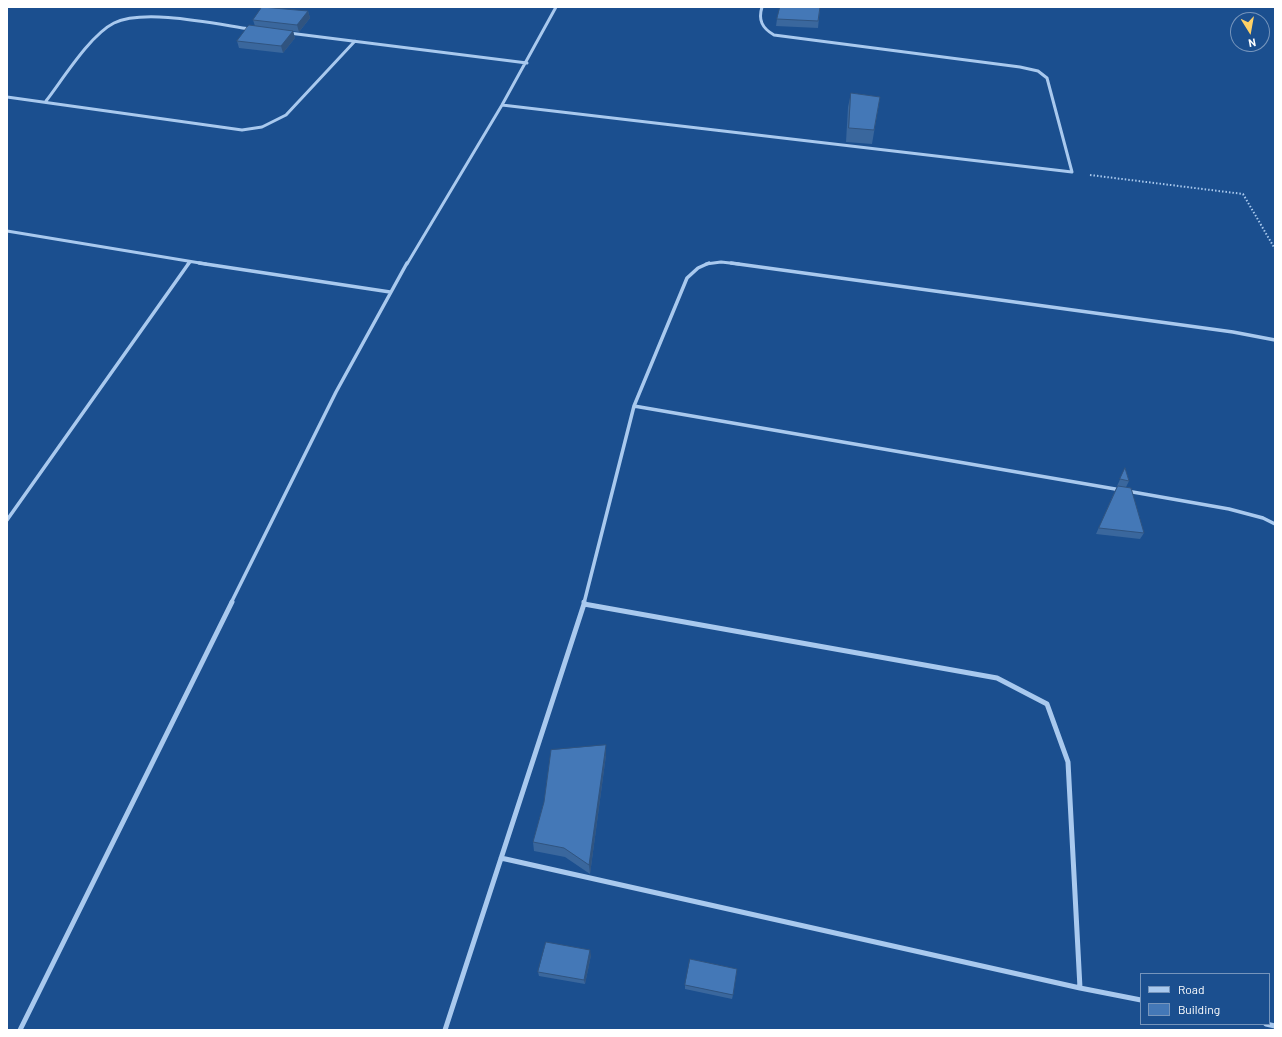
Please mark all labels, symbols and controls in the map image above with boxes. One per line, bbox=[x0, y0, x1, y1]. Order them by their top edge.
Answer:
north arrow bbox=[1230, 12, 1270, 52]
text: N bbox=[1247, 36, 1257, 50]
legend bbox=[1140, 973, 1270, 1025]
text: Road bbox=[1178, 982, 1205, 996]
text: Building bbox=[1178, 1002, 1220, 1016]

